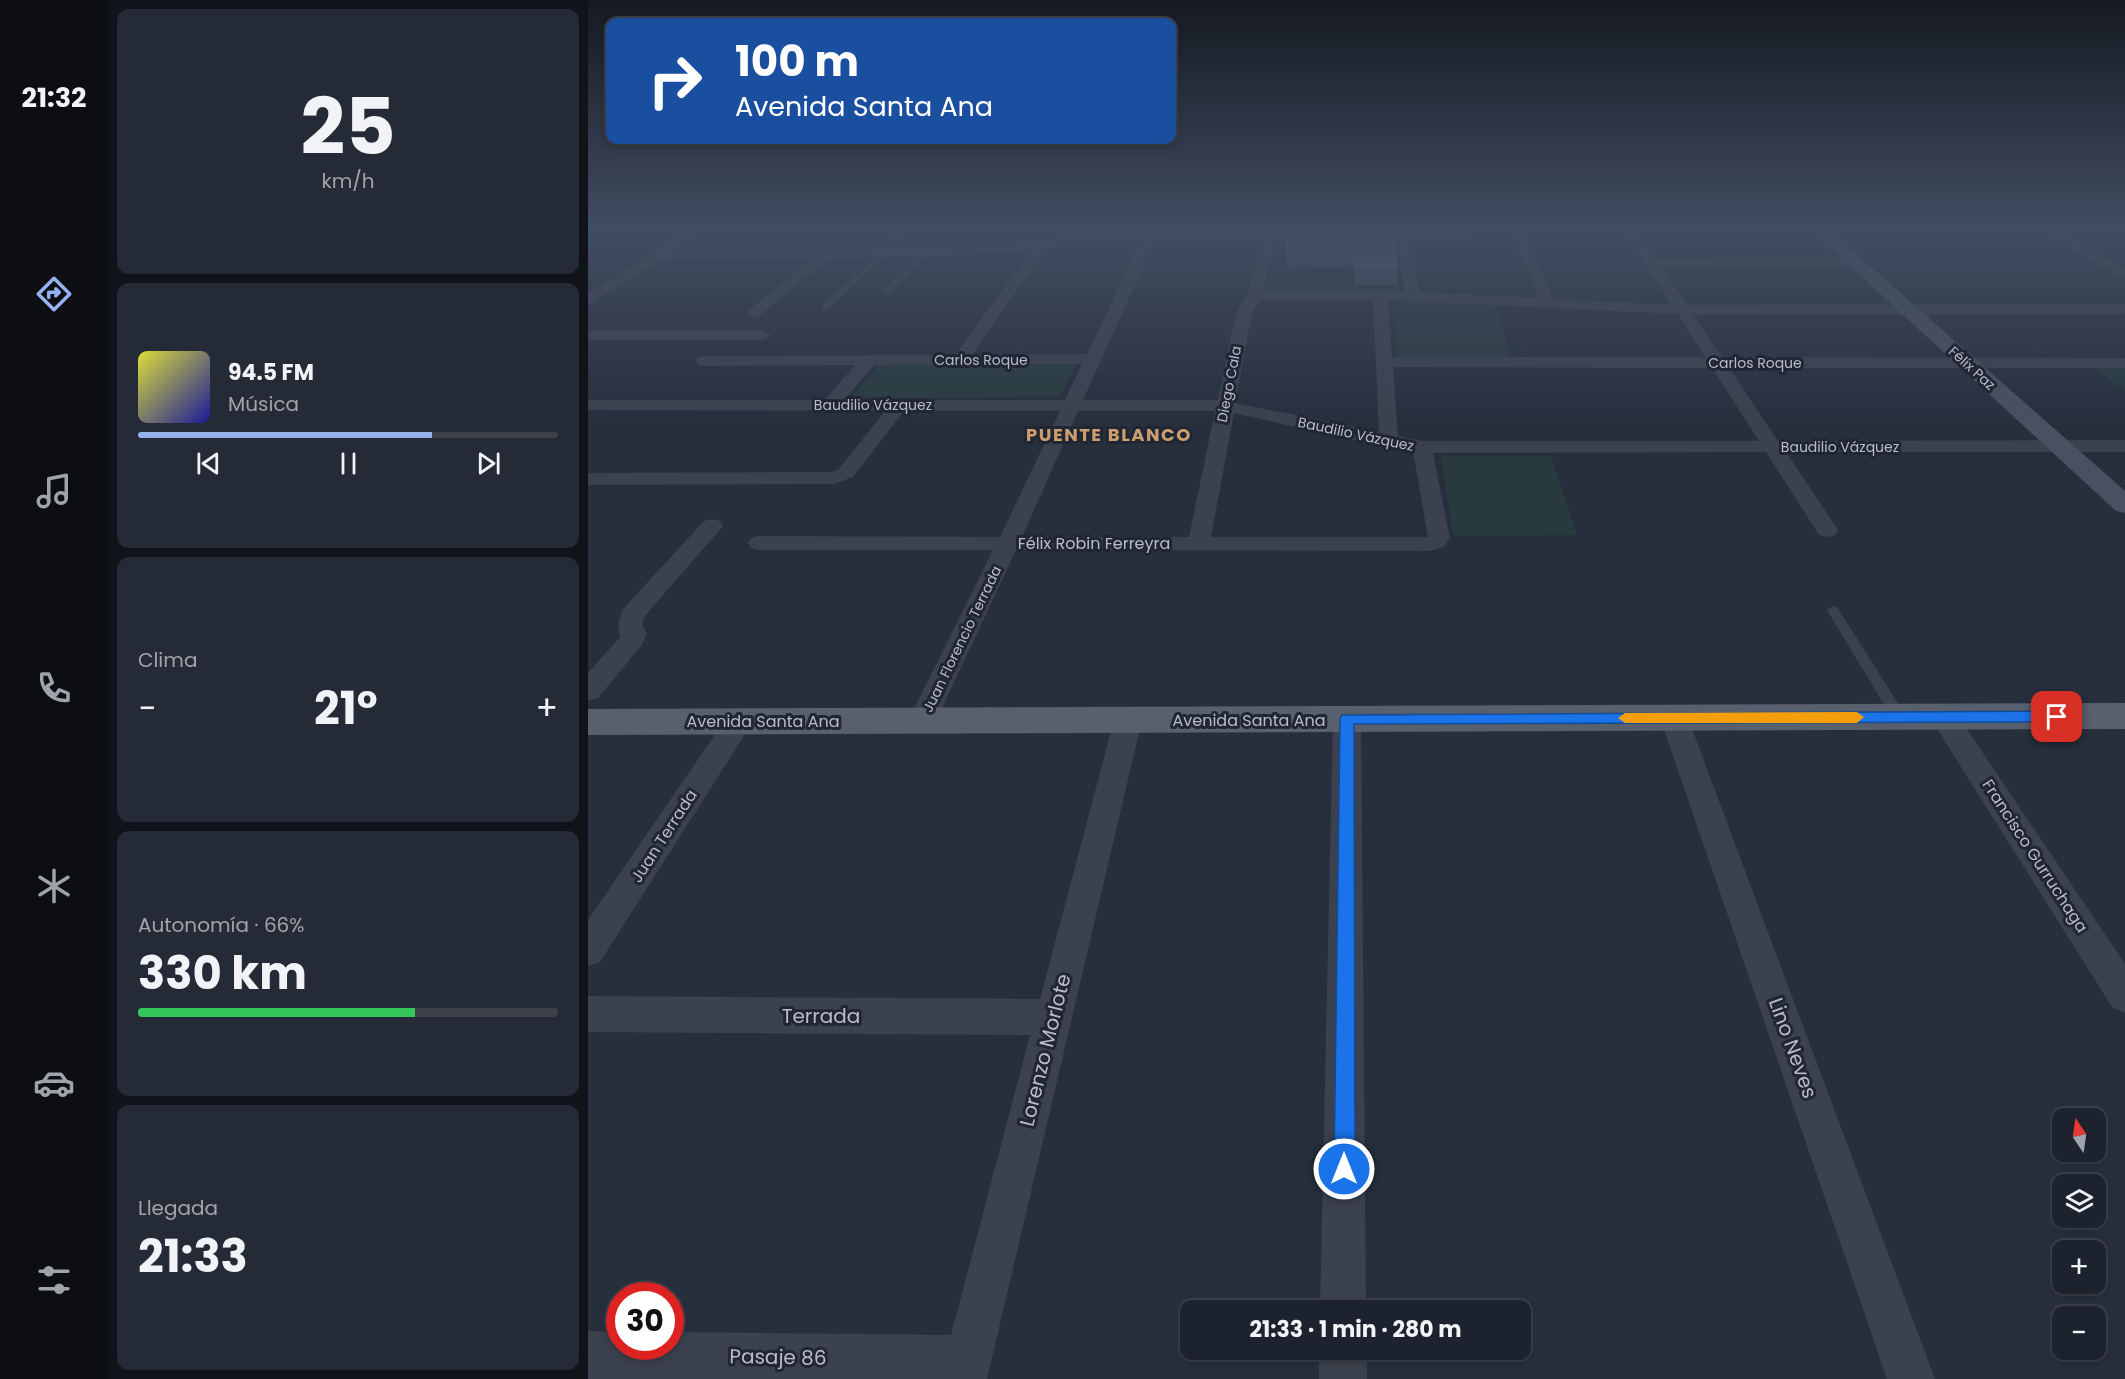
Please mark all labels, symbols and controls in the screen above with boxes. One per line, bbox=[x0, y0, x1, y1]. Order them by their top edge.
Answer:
text: 100 m bbox=[735, 32, 859, 91]
icon: right bbox=[636, 42, 714, 120]
text: 25 bbox=[300, 72, 396, 181]
text: 21:32 bbox=[22, 79, 87, 116]
text: Avenida Santa Ana bbox=[735, 88, 993, 125]
text: km/h bbox=[321, 167, 375, 195]
icon: directions bbox=[33, 273, 75, 315]
street label: Félix Paz bbox=[1944, 341, 2000, 395]
street label: Diego Cala bbox=[1212, 344, 1246, 424]
street label: Carlos Roque bbox=[934, 350, 1028, 370]
street label: Carlos Roque bbox=[1708, 353, 1802, 373]
text: 94.5 FM bbox=[228, 357, 314, 388]
text: Música bbox=[228, 390, 299, 418]
street label: Baudilio Vázquez bbox=[814, 395, 932, 415]
street label: Baudilio Vázquez bbox=[1296, 412, 1416, 456]
district label: PUENTE BLANCO bbox=[1026, 422, 1192, 447]
street label: Baudilio Vázquez bbox=[1781, 437, 1899, 457]
icon: previous bbox=[192, 447, 225, 480]
icon: pause bbox=[332, 447, 365, 480]
icon: next bbox=[472, 447, 505, 480]
icon: music bbox=[33, 470, 75, 512]
street label: Félix Robin Ferreyra bbox=[1018, 532, 1170, 555]
street label: Juan Florencio Terrada bbox=[918, 562, 1006, 716]
text: Clima bbox=[138, 646, 197, 674]
icon: phone bbox=[33, 667, 75, 709]
text: 21° bbox=[314, 677, 378, 740]
text: − bbox=[138, 685, 156, 732]
text: + bbox=[535, 685, 558, 732]
pin bbox=[2031, 691, 2082, 742]
icon: arrive bbox=[2040, 700, 2073, 733]
street label: Avenida Santa Ana bbox=[1173, 709, 1325, 732]
street label: Avenida Santa Ana bbox=[687, 710, 839, 733]
street label: Francisco Gurruchaga bbox=[1977, 775, 2093, 937]
street label: Juan Terrada bbox=[625, 785, 703, 887]
icon: climate bbox=[33, 865, 75, 907]
text: Autonomía · 66% bbox=[138, 911, 305, 939]
text: 330 km bbox=[138, 942, 307, 1005]
street label: Lorenzo Morlote bbox=[1013, 971, 1077, 1129]
street label: Lino Neves bbox=[1762, 994, 1824, 1102]
street label: Terrada bbox=[782, 1002, 860, 1030]
icon: car bbox=[33, 1062, 75, 1104]
north arrow bbox=[2052, 1108, 2106, 1162]
map controls bbox=[2052, 1108, 2106, 1360]
position arrow bbox=[1312, 1137, 1376, 1201]
button: layers bbox=[2052, 1174, 2106, 1228]
text: Llegada bbox=[138, 1194, 218, 1222]
text: 21:33 bbox=[138, 1225, 248, 1288]
button: + bbox=[2052, 1240, 2106, 1294]
icon: filters bbox=[33, 1259, 75, 1301]
speed limit sign: 30 bbox=[606, 1282, 684, 1360]
button: − bbox=[2052, 1306, 2106, 1360]
text: 21:33 · 1 min · 280 m bbox=[1249, 1314, 1462, 1345]
street label: Pasaje 86 bbox=[729, 1342, 827, 1372]

